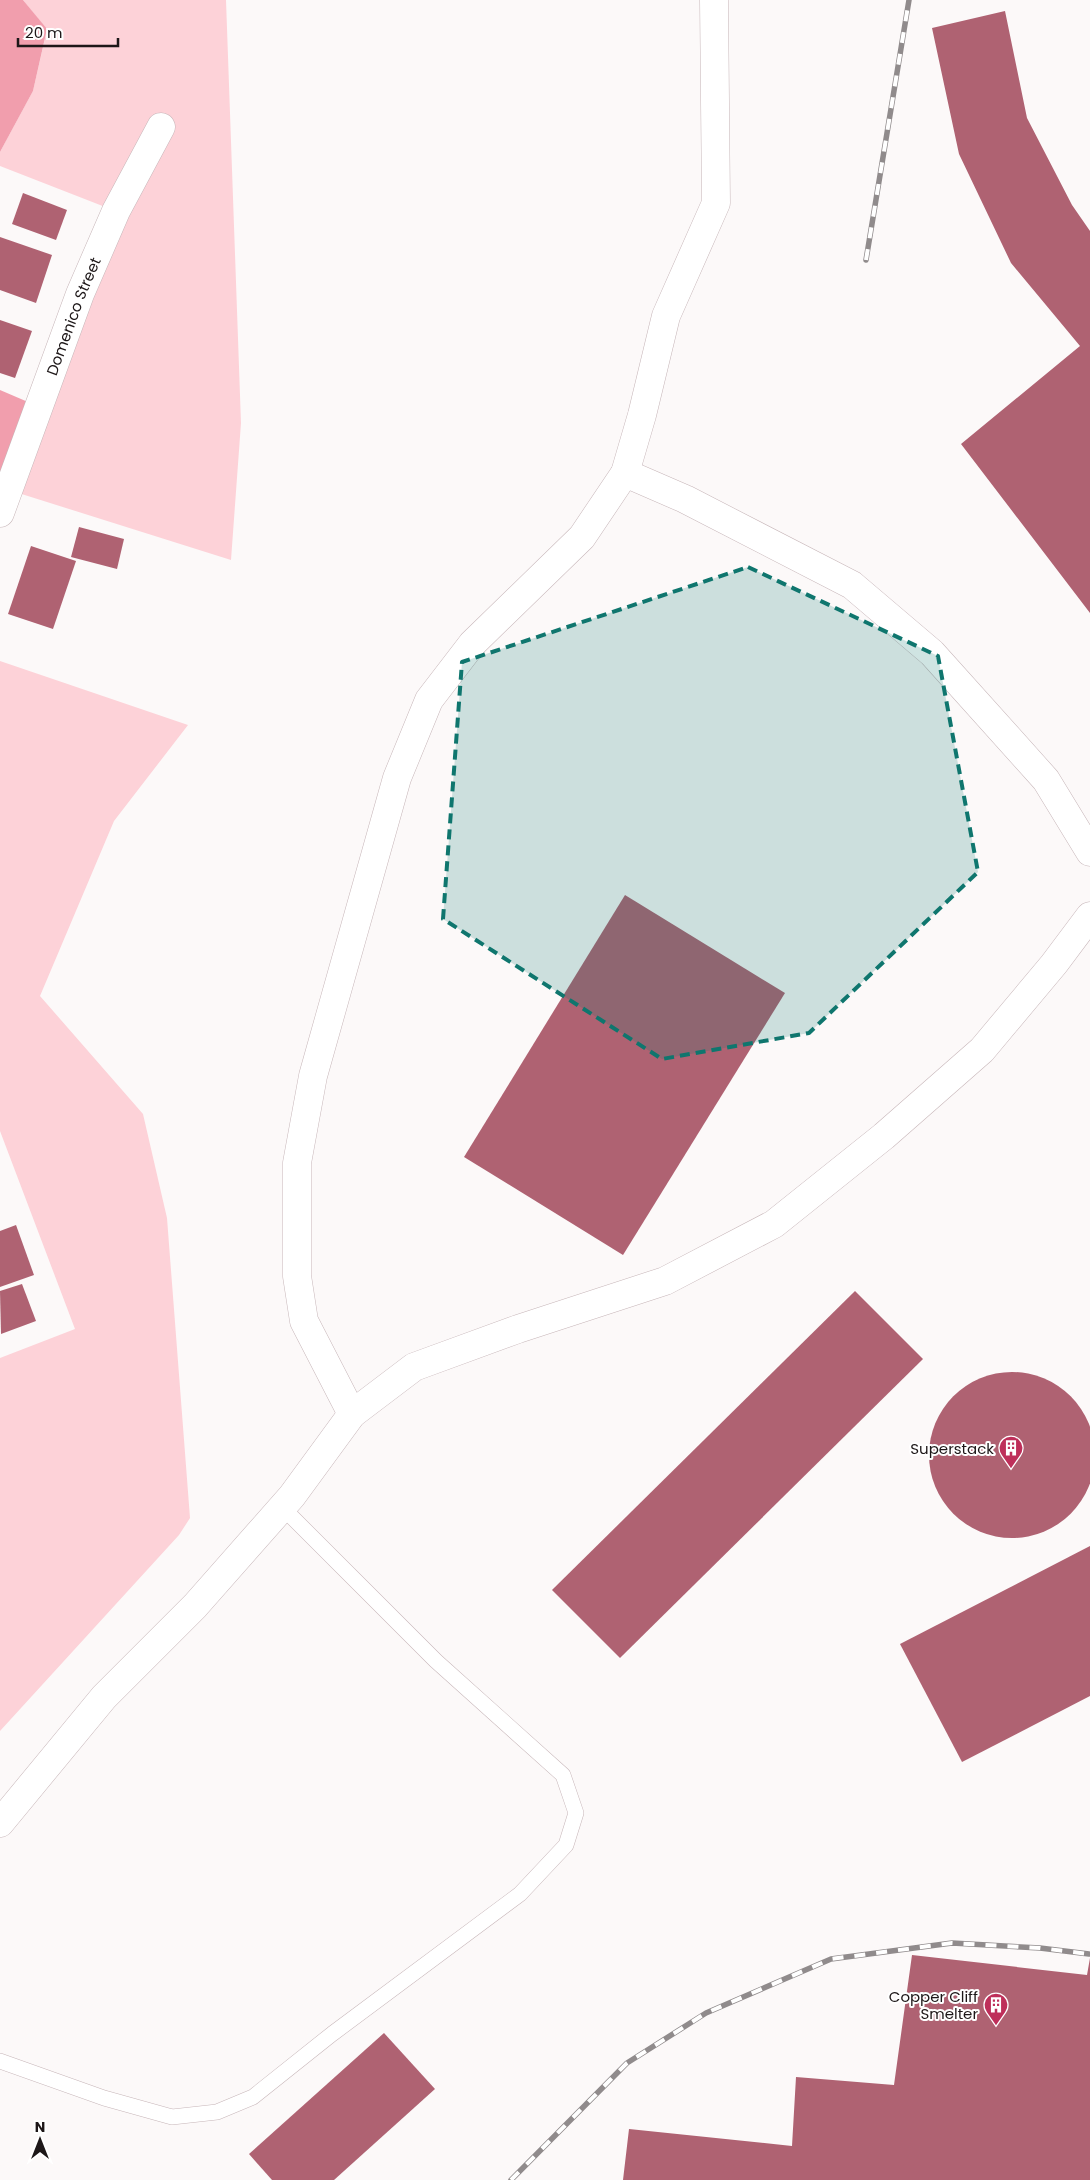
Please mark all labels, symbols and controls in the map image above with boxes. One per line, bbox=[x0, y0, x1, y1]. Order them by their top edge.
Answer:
scale bar bbox=[18, 15, 118, 47]
text: 20 m bbox=[25, 22, 63, 43]
street label: Domenico Street bbox=[41, 254, 105, 378]
building icon: Superstack bbox=[998, 1435, 1024, 1469]
place label: Superstack bbox=[910, 1438, 994, 1459]
place label: Copper Cliff Smelter bbox=[889, 1986, 978, 2024]
building icon: Copper Cliff Smelter bbox=[983, 1992, 1009, 2026]
north arrow bbox=[15, 2115, 65, 2165]
text: N bbox=[35, 2117, 45, 2137]

